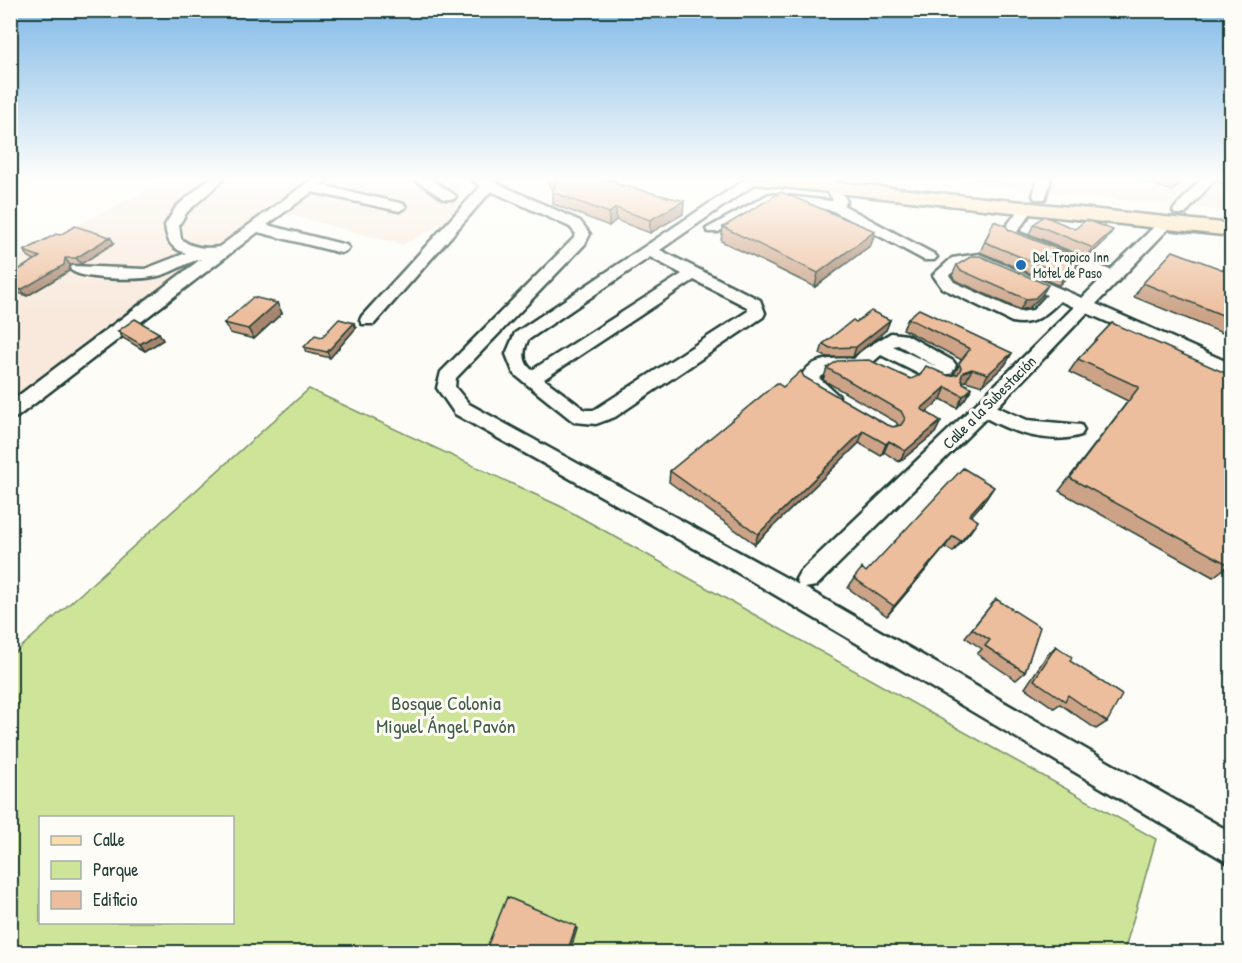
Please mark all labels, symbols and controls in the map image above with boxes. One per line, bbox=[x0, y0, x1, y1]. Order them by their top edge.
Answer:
place label: Del Tropico Inn Motel de Paso bbox=[1033, 247, 1109, 282]
marker: Del Tropico Inn Motel de Paso bbox=[1014, 258, 1028, 272]
street label: Calle a la Subestación bbox=[937, 350, 1041, 454]
park label: Bosque Colonia Miguel Ángel Pavón bbox=[376, 689, 516, 739]
legend bbox=[39, 816, 234, 924]
text: Calle bbox=[93, 827, 125, 852]
text: Parque bbox=[93, 857, 138, 882]
text: Edificio bbox=[93, 887, 137, 912]

